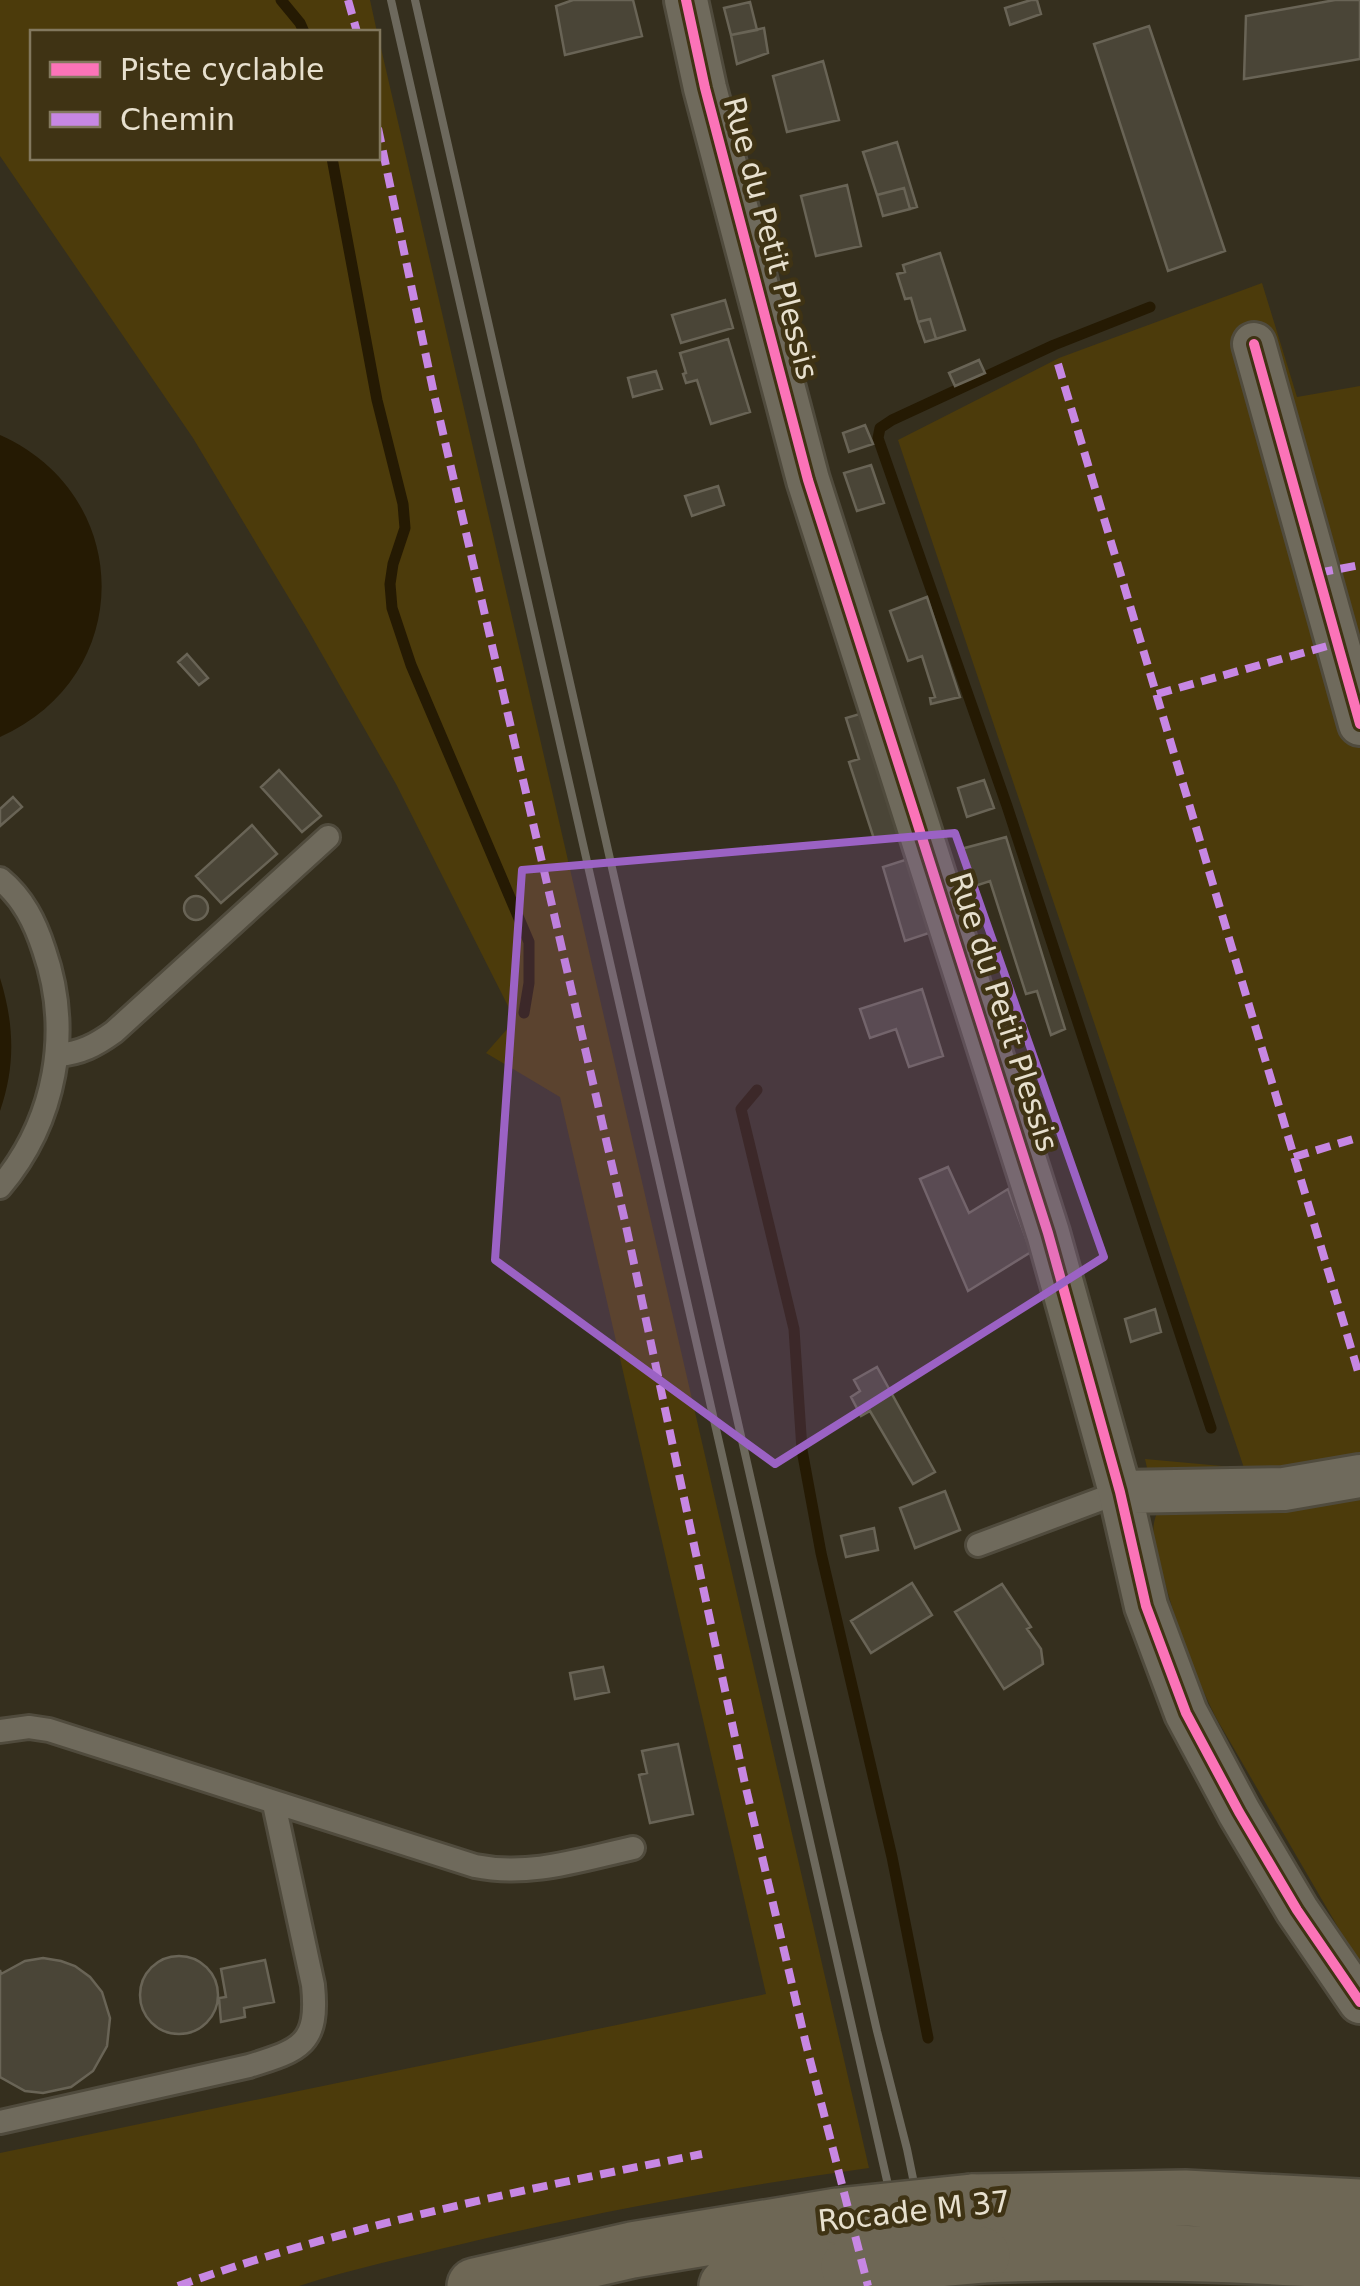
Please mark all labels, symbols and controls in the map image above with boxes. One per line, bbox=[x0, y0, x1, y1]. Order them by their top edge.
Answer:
legend bbox=[30, 30, 380, 160]
text: Piste cyclable bbox=[120, 52, 324, 87]
street label: Rue du Petit Plessis bbox=[716, 93, 826, 383]
text: Chemin bbox=[120, 102, 235, 137]
street label: Rue du Petit Plessis bbox=[942, 868, 1066, 1156]
street label: Rocade M 37 bbox=[816, 2183, 1012, 2239]

